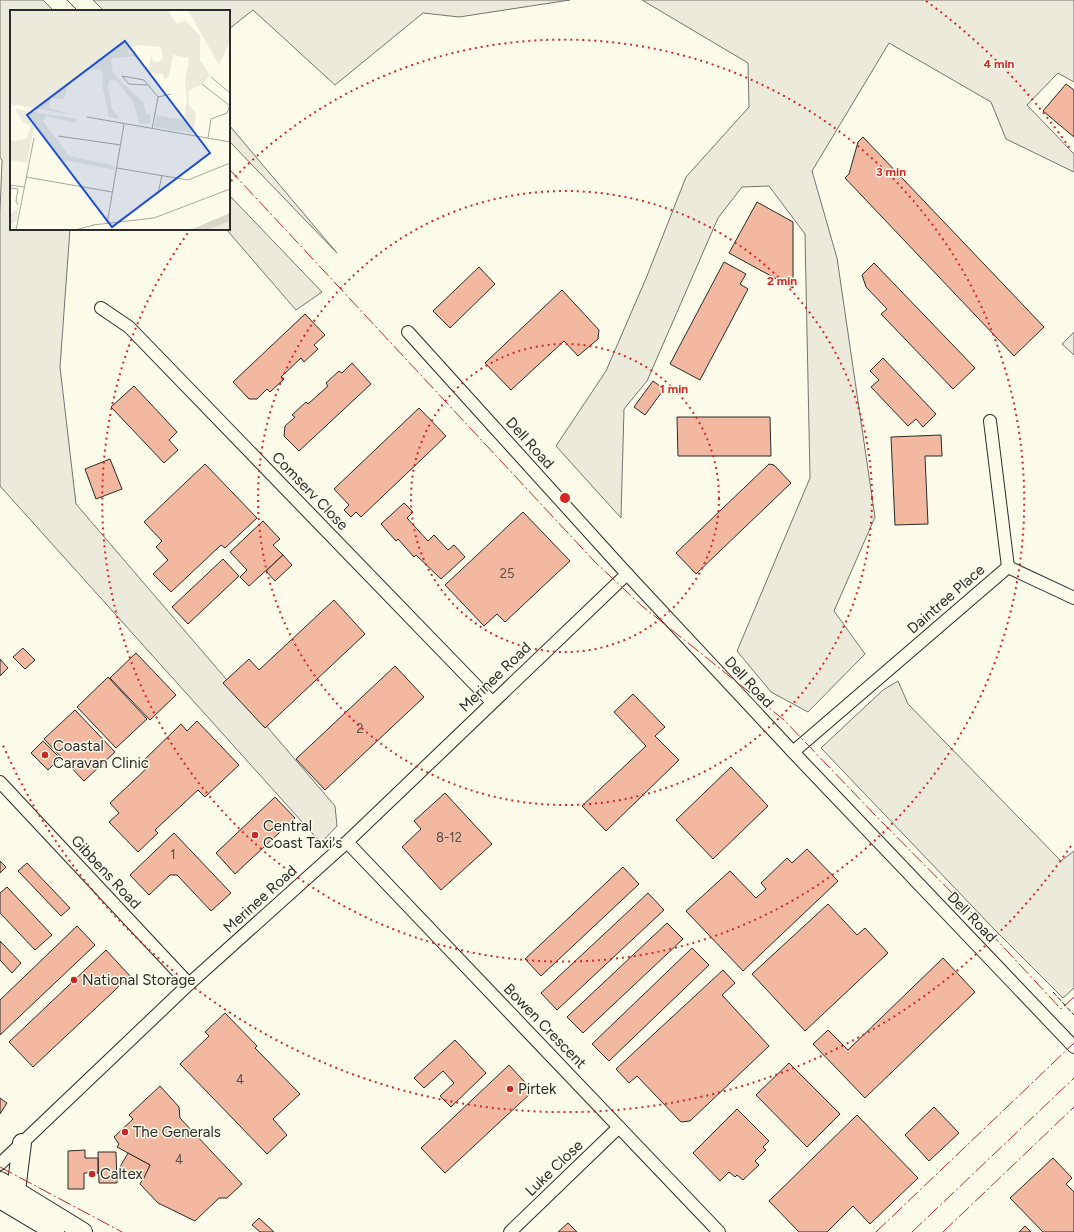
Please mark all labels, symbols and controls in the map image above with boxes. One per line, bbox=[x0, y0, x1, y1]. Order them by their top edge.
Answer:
inset map bbox=[10, 10, 230, 230]
text: 4 min bbox=[984, 57, 1015, 71]
text: 3 min bbox=[876, 165, 906, 179]
text: 2 min bbox=[767, 274, 797, 288]
text: 1 min bbox=[660, 382, 688, 396]
street label: Dell Road bbox=[502, 413, 558, 473]
street label: Comserv Close bbox=[268, 448, 352, 534]
centre of rings bbox=[558, 491, 572, 505]
street label: Daintree Place bbox=[904, 561, 988, 637]
house number: 25 bbox=[500, 566, 514, 581]
street label: Merinee Road bbox=[456, 638, 534, 716]
street label: Dell Road bbox=[721, 653, 777, 711]
house number: 2 bbox=[356, 721, 364, 736]
place label: Coastal Caravan Clinic bbox=[53, 737, 149, 772]
marker: Coastal Caravan Clinic bbox=[40, 750, 50, 760]
place label: Central Coast Taxi's bbox=[263, 817, 342, 852]
marker: Central Coast Taxi's bbox=[250, 830, 260, 840]
house number: 8-12 bbox=[436, 830, 462, 845]
street label: Gibbens Road bbox=[67, 831, 145, 913]
house number: 1 bbox=[170, 847, 176, 862]
street label: Merinee Road bbox=[220, 861, 300, 937]
street label: Dell Road bbox=[944, 888, 1000, 946]
place label: National Storage bbox=[82, 971, 195, 989]
marker: National Storage bbox=[69, 975, 79, 985]
street label: Bowen Crescent bbox=[500, 980, 590, 1072]
house number: 4 bbox=[236, 1072, 244, 1087]
place label: Pirtek bbox=[518, 1080, 557, 1098]
marker: Pirtek bbox=[505, 1084, 515, 1094]
place label: The Generals bbox=[133, 1123, 221, 1141]
marker: The Generals bbox=[120, 1127, 130, 1137]
street label: Luke Close bbox=[521, 1136, 587, 1200]
house number: 4 bbox=[175, 1152, 183, 1167]
place label: Caltex bbox=[100, 1165, 143, 1183]
marker: Caltex bbox=[87, 1169, 97, 1179]

